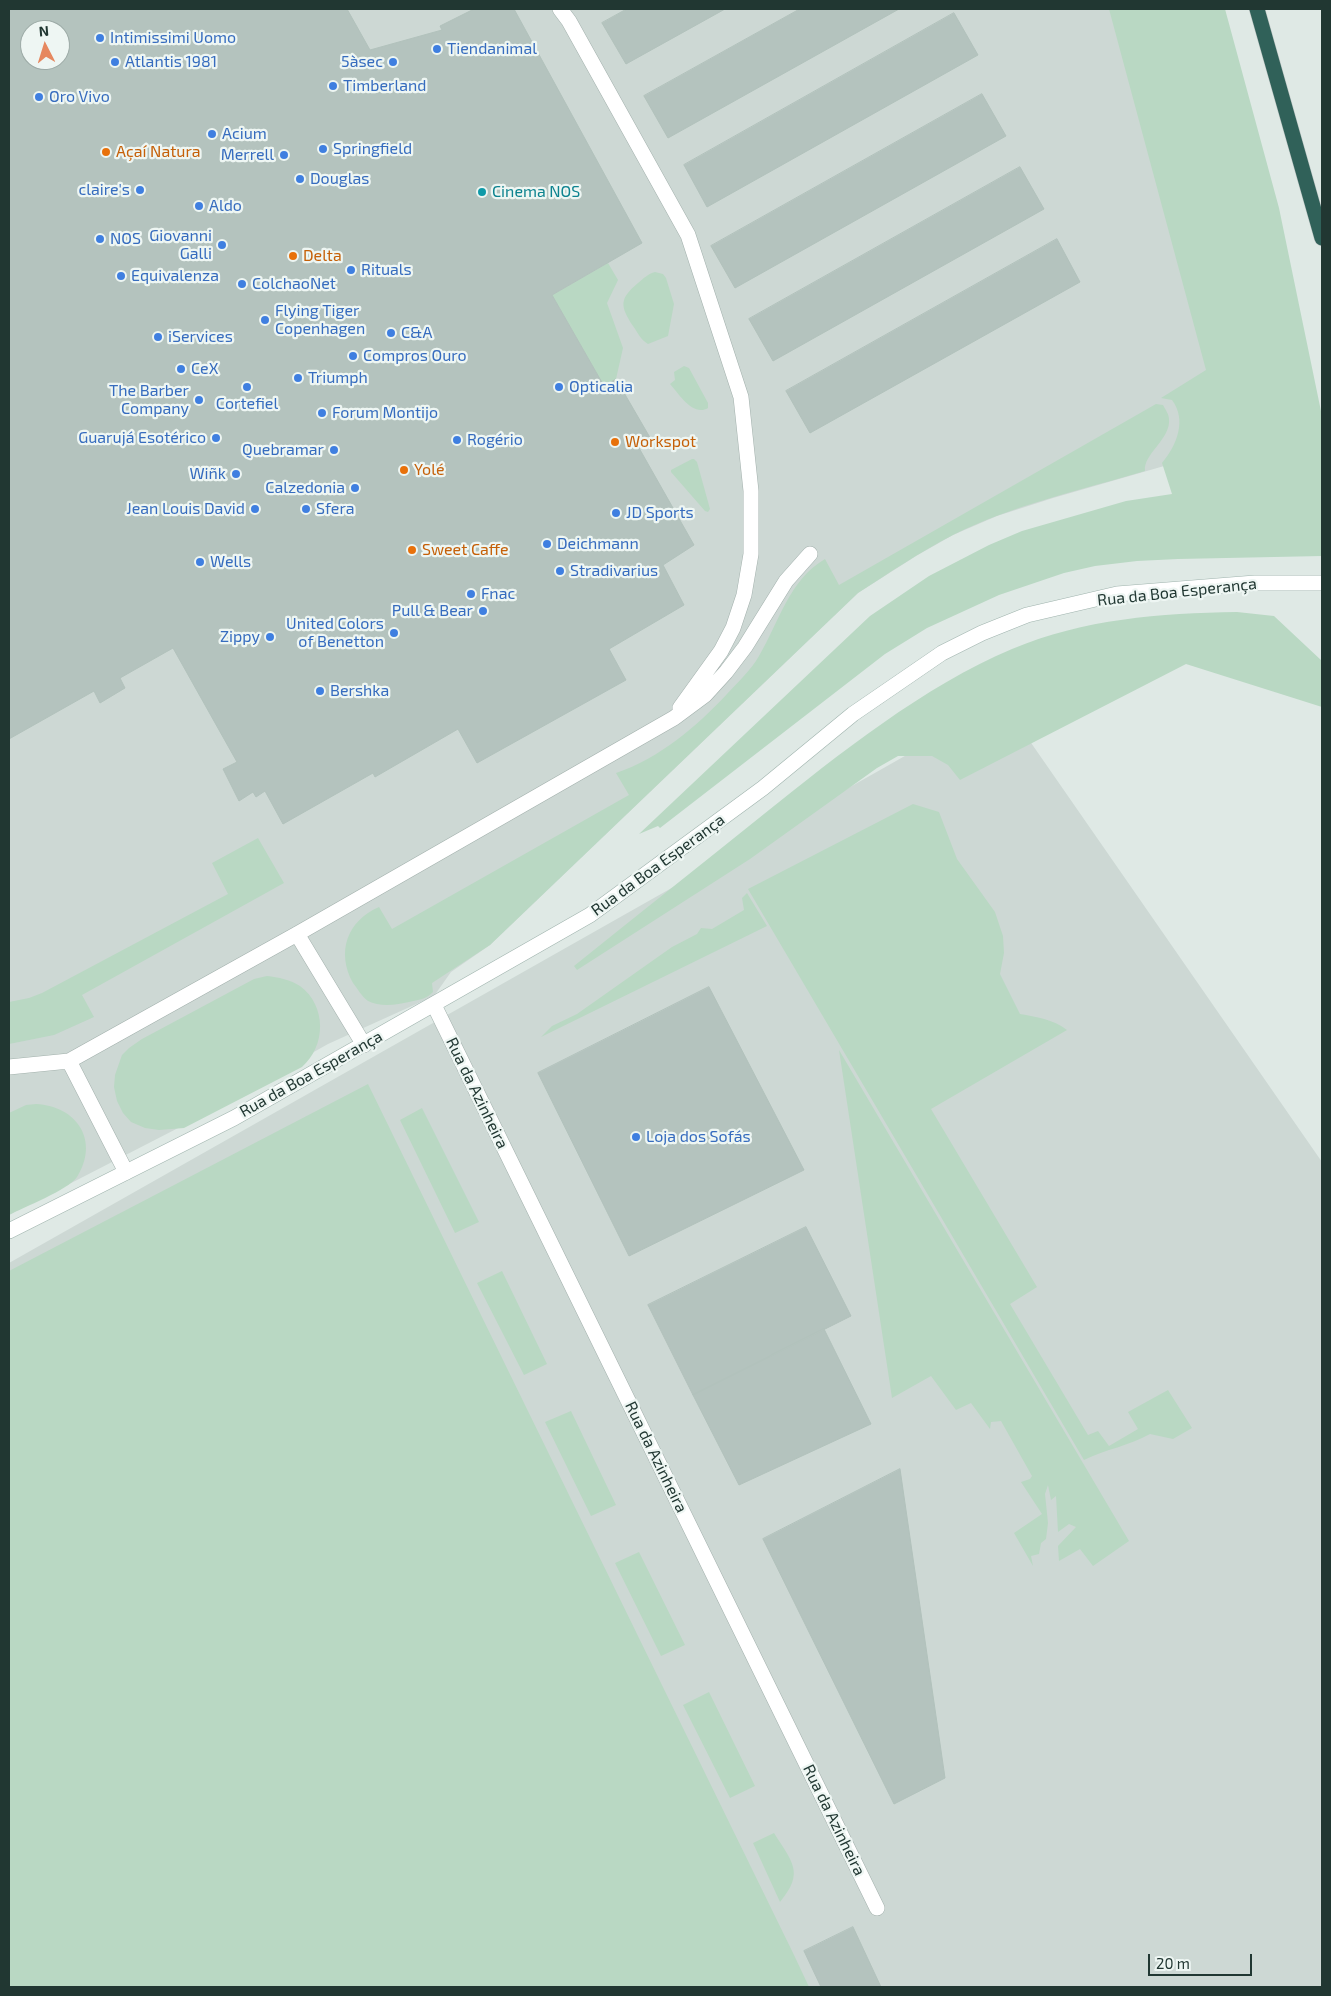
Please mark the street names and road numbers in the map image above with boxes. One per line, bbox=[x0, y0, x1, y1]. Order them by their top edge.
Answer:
street label: Rua da Boa Esperança bbox=[1096, 574, 1258, 610]
street label: Rua da Boa Esperança bbox=[588, 810, 728, 920]
street label: Rua da Boa Esperança bbox=[236, 1027, 386, 1121]
street label: Rua da Azinheira bbox=[442, 1034, 512, 1152]
street label: Rua da Azinheira bbox=[621, 1398, 691, 1516]
street label: Rua da Azinheira bbox=[799, 1761, 869, 1879]

